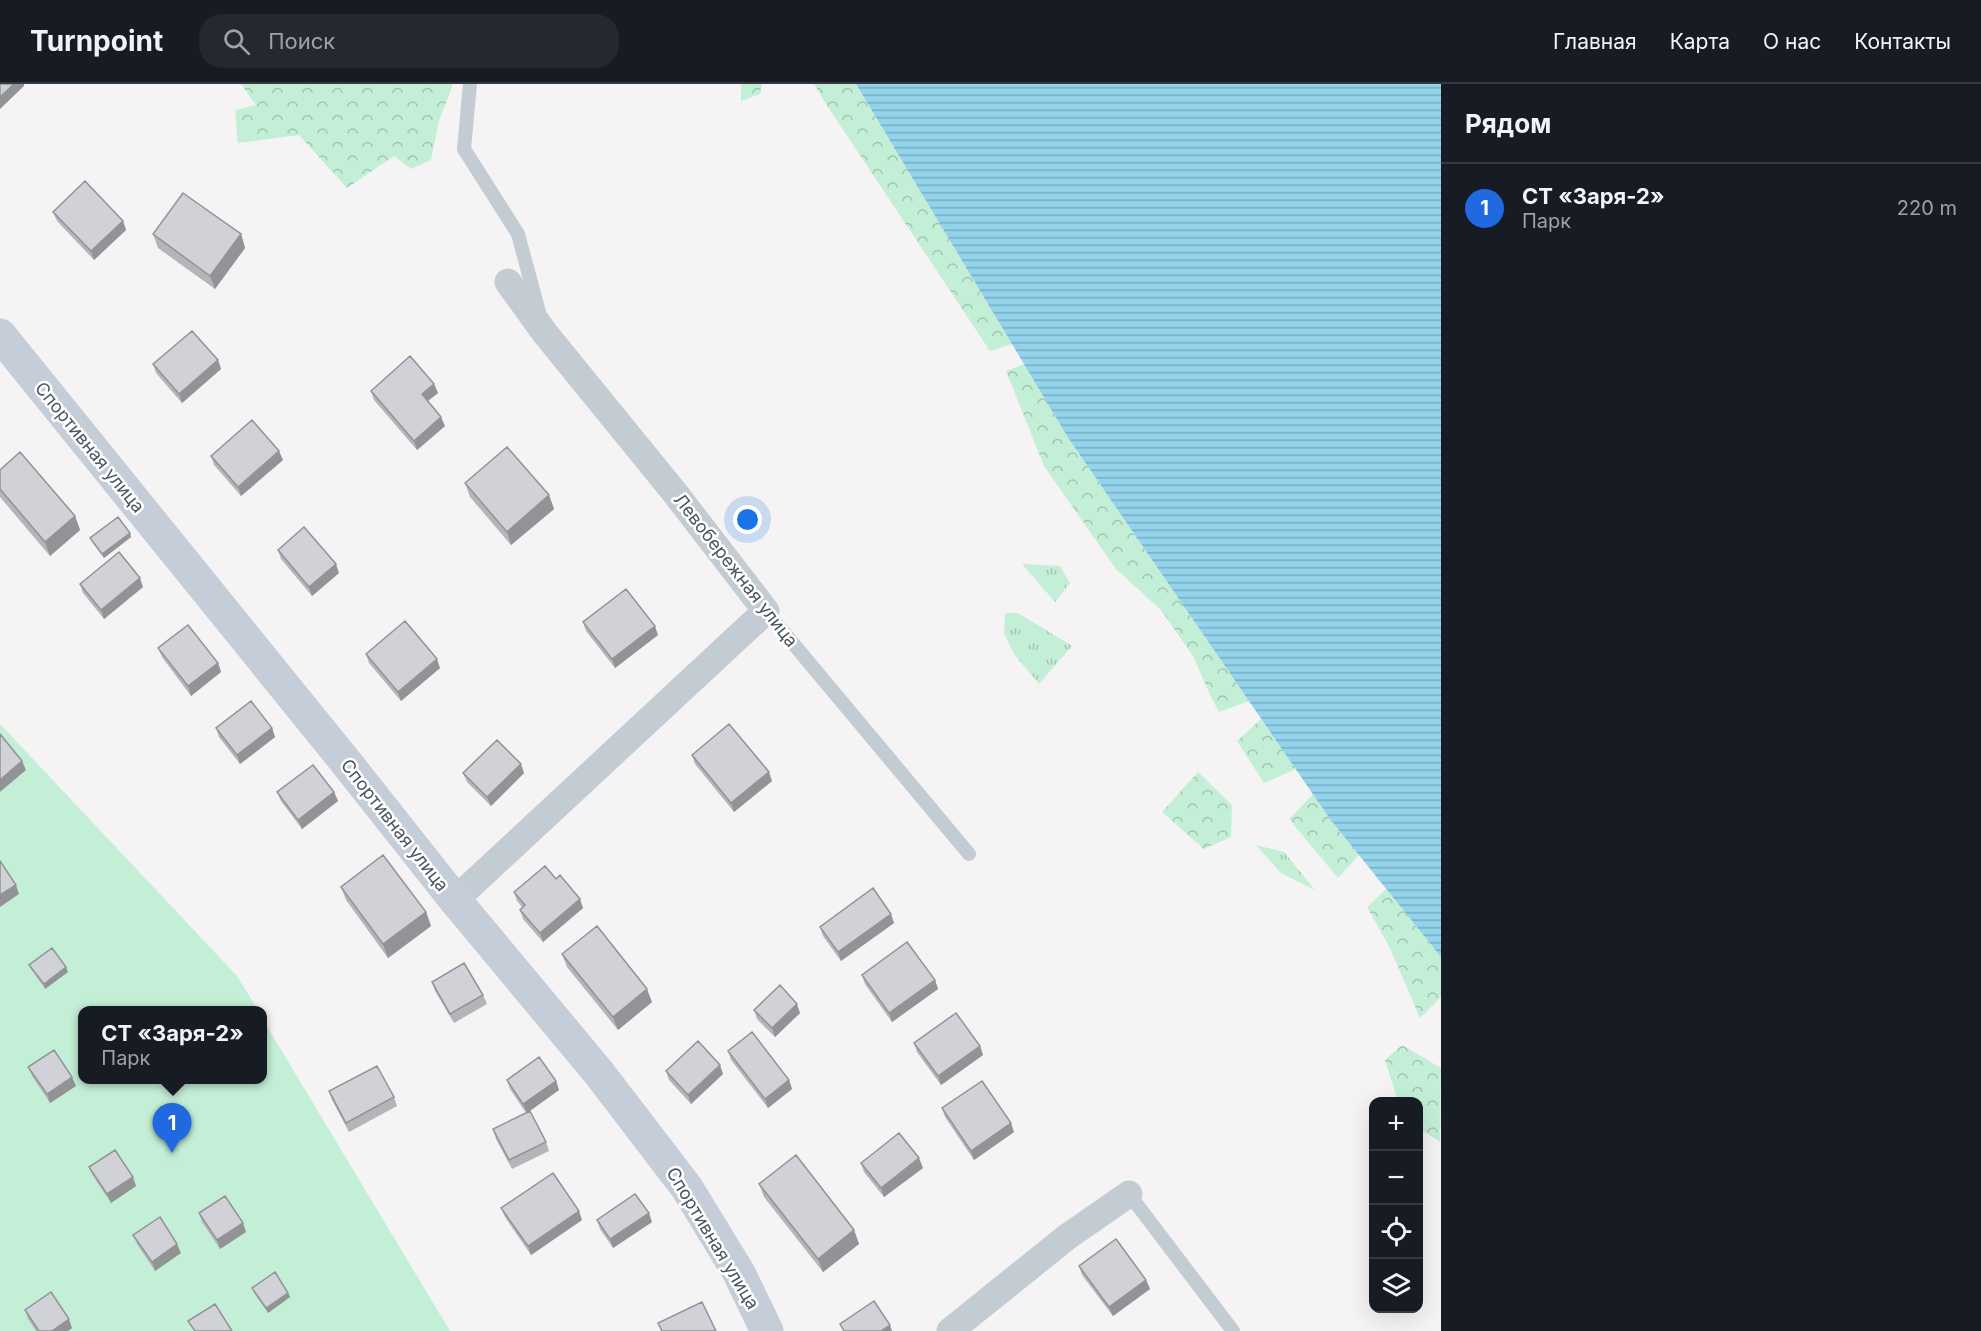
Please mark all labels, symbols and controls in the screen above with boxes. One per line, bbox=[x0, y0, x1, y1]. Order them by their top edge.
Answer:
search box bbox=[199, 14, 619, 68]
text: Turnpoint bbox=[30, 24, 163, 58]
icon: search bbox=[220, 25, 253, 58]
text: Поиск bbox=[268, 28, 335, 54]
text: Главная bbox=[1553, 29, 1637, 54]
text: Карта bbox=[1670, 29, 1730, 54]
text: О нас bbox=[1763, 29, 1821, 54]
text: Контакты bbox=[1854, 29, 1951, 54]
text: Рядом bbox=[1465, 108, 1551, 139]
text: СТ «Заря-2» bbox=[1522, 183, 1664, 209]
text: 1 bbox=[1480, 196, 1489, 220]
text: 220 m bbox=[1897, 196, 1957, 220]
text: Парк bbox=[1522, 209, 1571, 233]
street label: Спортивная улица bbox=[31, 377, 149, 517]
street label: Левобережная улица bbox=[670, 489, 802, 651]
your location bbox=[733, 505, 762, 534]
street label: Спортивная улица bbox=[337, 755, 453, 895]
popup bbox=[78, 1006, 267, 1084]
text: СТ «Заря-2» bbox=[101, 1020, 244, 1046]
text: Парк bbox=[101, 1046, 150, 1070]
map controls bbox=[1369, 1097, 1423, 1313]
button: + bbox=[1369, 1097, 1423, 1151]
pin: 1 bbox=[152, 1104, 192, 1153]
button: − bbox=[1369, 1151, 1423, 1205]
street label: Спортивная улица bbox=[662, 1163, 764, 1313]
button: locate bbox=[1369, 1205, 1423, 1259]
button: layers bbox=[1369, 1259, 1423, 1313]

